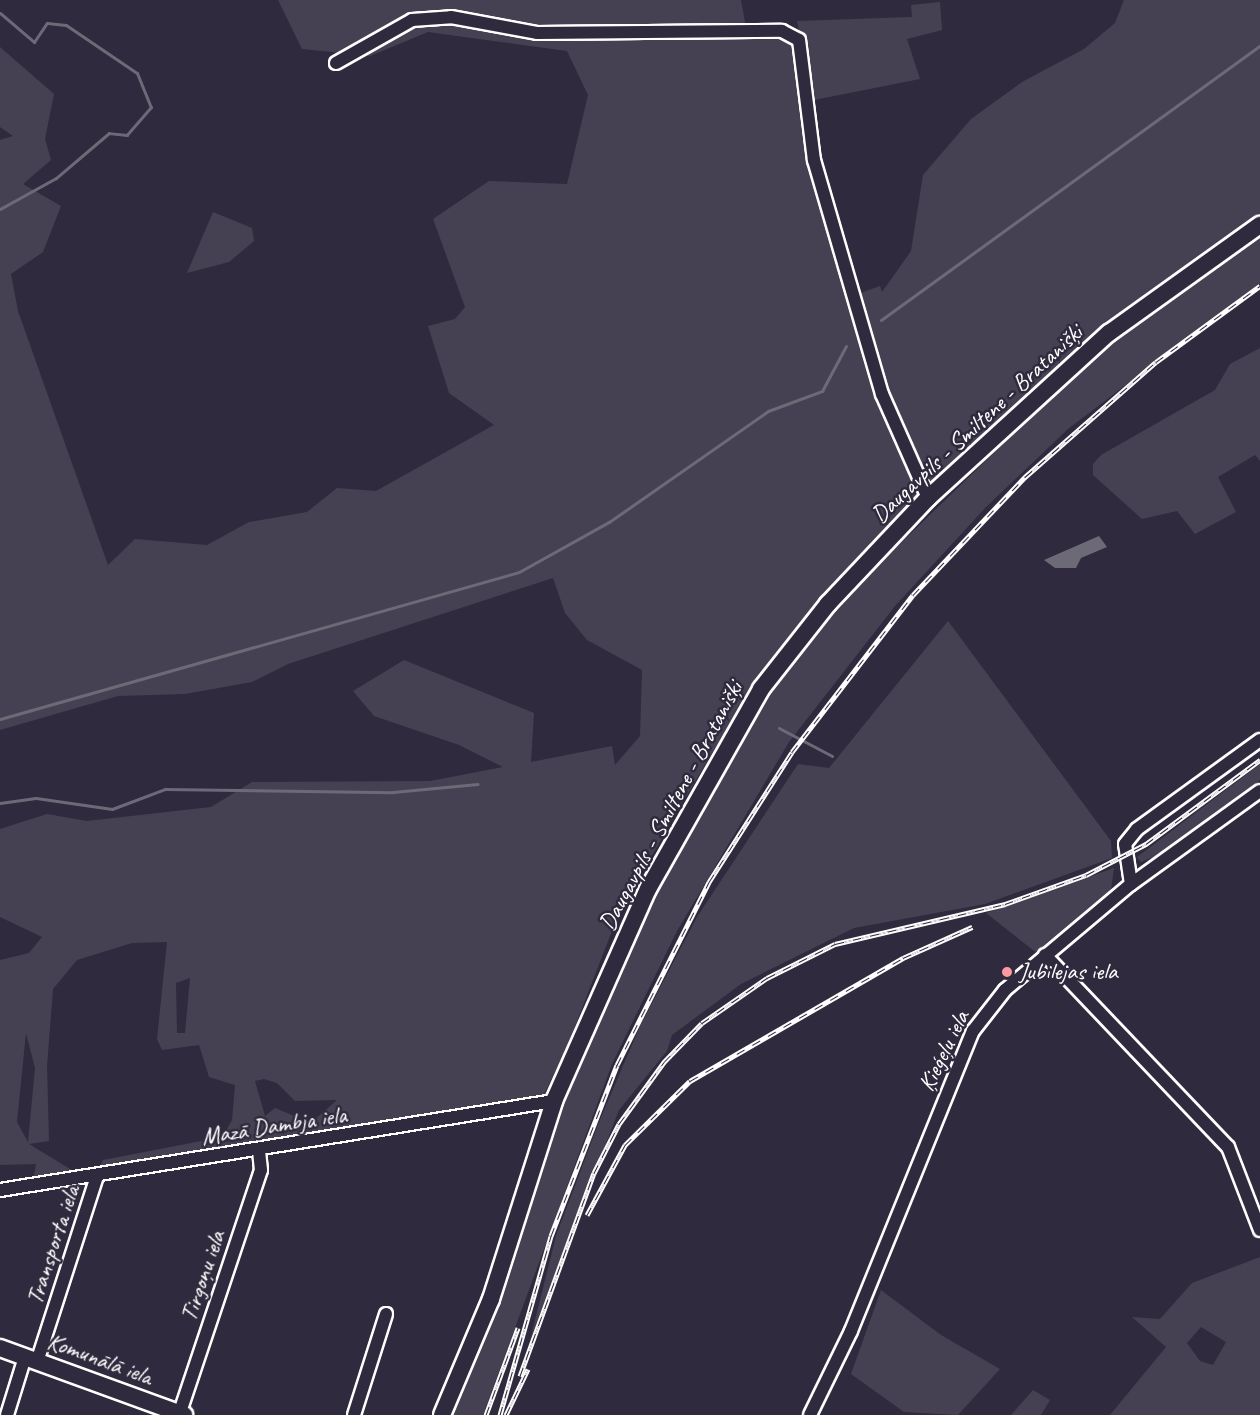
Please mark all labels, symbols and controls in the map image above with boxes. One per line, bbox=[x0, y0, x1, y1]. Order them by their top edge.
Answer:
street label: Daugavpils - Smiltene - Bratanišķi bbox=[866, 319, 1088, 529]
street label: Daugavpils - Smiltene - Bratanišķi bbox=[593, 677, 749, 935]
place label: Jubilejas iela bbox=[1019, 958, 1117, 986]
marker: Jubilejas iela bbox=[1000, 965, 1014, 979]
street label: Ķieģeļu iela bbox=[912, 1006, 976, 1096]
street label: Mazā Dambja iela bbox=[199, 1100, 349, 1152]
street label: Transporta iela bbox=[20, 1182, 86, 1308]
street label: Tirgoņu iela bbox=[174, 1227, 232, 1325]
street label: Komunālā iela bbox=[44, 1327, 156, 1391]

